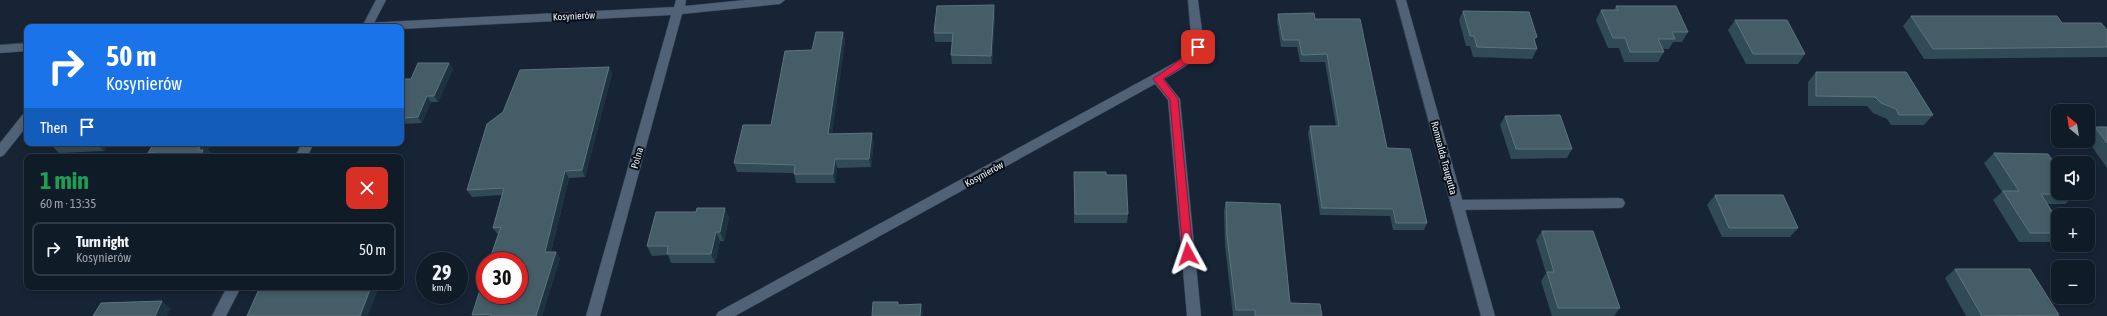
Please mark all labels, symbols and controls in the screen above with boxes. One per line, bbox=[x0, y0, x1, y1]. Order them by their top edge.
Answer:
street label: Kosynierów bbox=[553, 9, 595, 23]
pin bbox=[1181, 30, 1215, 64]
icon: arrive bbox=[1187, 36, 1209, 58]
icon: right bbox=[40, 40, 92, 92]
text: 50 m bbox=[106, 40, 156, 72]
text: Kosynierów bbox=[106, 73, 182, 94]
north arrow bbox=[2051, 104, 2095, 148]
map controls bbox=[2051, 104, 2095, 304]
icon: arrive bbox=[76, 116, 98, 138]
text: Then bbox=[40, 119, 68, 136]
street label: Romualda Traugutta bbox=[1429, 120, 1459, 196]
street label: Polna bbox=[629, 146, 645, 170]
button: sound bbox=[2051, 156, 2095, 200]
street label: Kosynierów bbox=[963, 159, 1005, 189]
text: 1 min bbox=[40, 167, 89, 194]
button: close bbox=[346, 167, 388, 209]
text: 60 m · 13:35 bbox=[40, 196, 96, 211]
button: + bbox=[2051, 208, 2095, 252]
text: Turn right bbox=[76, 233, 129, 250]
position arrow bbox=[1167, 233, 1209, 275]
icon: right bbox=[42, 238, 64, 260]
text: 50 m bbox=[359, 241, 386, 258]
text: Kosynierów bbox=[76, 250, 131, 265]
speed limit sign: 30 bbox=[476, 252, 528, 304]
button: − bbox=[2051, 260, 2095, 304]
text: 29 bbox=[433, 261, 451, 284]
text: km/h bbox=[432, 282, 452, 293]

